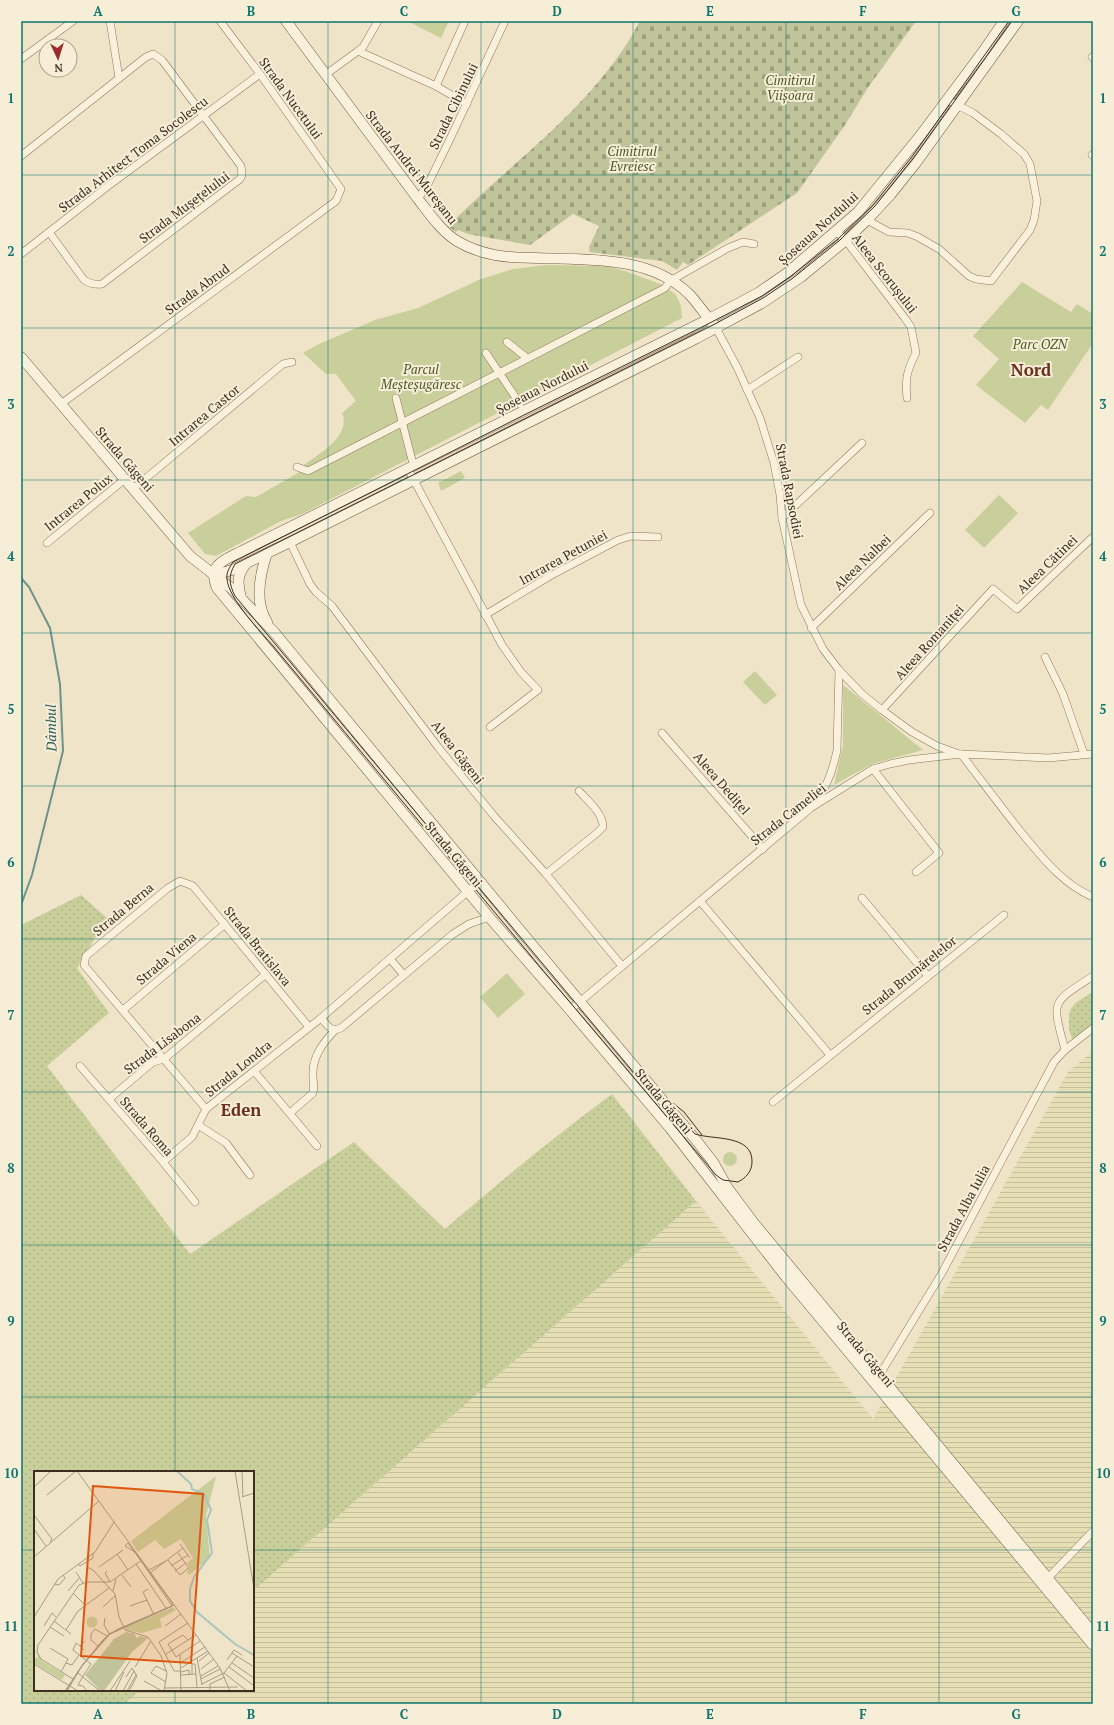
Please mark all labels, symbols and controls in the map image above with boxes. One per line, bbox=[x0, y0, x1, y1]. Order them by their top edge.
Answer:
text: A bbox=[93, 2, 103, 20]
text: B bbox=[247, 2, 255, 20]
text: C bbox=[400, 2, 408, 20]
text: D bbox=[552, 2, 562, 20]
text: E bbox=[706, 2, 714, 20]
text: F bbox=[859, 2, 867, 20]
text: G bbox=[1011, 2, 1021, 20]
north arrow bbox=[38, 38, 78, 78]
street label: Strada Nucetului bbox=[255, 53, 327, 143]
street label: Strada Cibinului bbox=[424, 60, 482, 152]
text: N bbox=[53, 61, 63, 75]
park label: Cimitirul Viișoara bbox=[765, 71, 815, 104]
text: 1 bbox=[7, 89, 15, 107]
text: 1 bbox=[1099, 89, 1107, 107]
street label: Strada Arhitect Toma Socolescu bbox=[55, 91, 212, 216]
street label: Strada Andrei Mureșanu bbox=[362, 106, 463, 228]
park label: Cimitirul Evreiesc bbox=[607, 142, 657, 175]
street label: Strada Mușețelului bbox=[135, 167, 233, 247]
street label: Șoseaua Nordului bbox=[774, 187, 862, 269]
street label: Aleea Scorușului bbox=[848, 229, 922, 317]
text: 2 bbox=[7, 242, 15, 260]
text: 2 bbox=[1099, 242, 1107, 260]
street label: Strada Abrud bbox=[161, 259, 233, 319]
park label: Parc OZN bbox=[1012, 335, 1069, 353]
street label: Șoseaua Nordului bbox=[493, 356, 591, 418]
district label: Nord bbox=[1011, 358, 1051, 381]
park label: Parcul Meșteșugăresc bbox=[380, 360, 462, 393]
street label: Intrarea Castor bbox=[165, 380, 243, 450]
text: 3 bbox=[7, 395, 15, 413]
text: 3 bbox=[1099, 395, 1107, 413]
street label: Strada Găgeni bbox=[92, 423, 158, 495]
street label: Strada Rapsodiei bbox=[772, 442, 808, 540]
street label: Intrarea Polux bbox=[40, 469, 116, 535]
street label: Intrarea Petuniei bbox=[516, 525, 610, 589]
street label: Aleea Nalbei bbox=[829, 530, 895, 594]
street label: Aleea Cătinei bbox=[1013, 531, 1081, 597]
text: 4 bbox=[7, 547, 15, 565]
text: 4 bbox=[1099, 547, 1107, 565]
street label: Aleea Romaniței bbox=[890, 600, 968, 684]
text: 5 bbox=[7, 700, 15, 718]
text: 5 bbox=[1099, 700, 1107, 718]
water label: Dâmbul bbox=[41, 704, 60, 753]
street label: Aleea Găgeni bbox=[427, 716, 489, 788]
street label: Aleea Dedițel bbox=[690, 748, 754, 818]
street label: Strada Cameliei bbox=[746, 779, 830, 849]
street label: Strada Găgeni bbox=[421, 817, 487, 891]
text: 6 bbox=[7, 853, 15, 871]
text: 6 bbox=[1099, 853, 1107, 871]
street label: Strada Berna bbox=[89, 878, 157, 940]
street label: Strada Bratislava bbox=[220, 902, 296, 990]
street label: Strada Viena bbox=[132, 927, 200, 989]
street label: Strada Brumărelelor bbox=[858, 931, 960, 1019]
text: 7 bbox=[7, 1006, 15, 1024]
text: 7 bbox=[1099, 1006, 1107, 1024]
street label: Strada Lisabona bbox=[120, 1008, 205, 1078]
street label: Strada Londra bbox=[201, 1035, 276, 1101]
street label: Strada Găgeni bbox=[631, 1064, 697, 1138]
street label: Strada Roma bbox=[116, 1092, 178, 1160]
district label: Eden bbox=[221, 1098, 261, 1121]
text: 8 bbox=[7, 1159, 15, 1177]
text: 8 bbox=[1099, 1159, 1107, 1177]
street label: Strada Alba Iulia bbox=[933, 1161, 994, 1255]
text: 9 bbox=[7, 1312, 15, 1330]
text: 9 bbox=[1099, 1312, 1107, 1330]
street label: Strada Găgeni bbox=[833, 1317, 899, 1391]
text: 10 bbox=[4, 1464, 19, 1482]
text: 10 bbox=[1096, 1464, 1111, 1482]
inset map bbox=[34, 1471, 254, 1691]
text: 11 bbox=[4, 1617, 18, 1635]
text: 11 bbox=[1096, 1617, 1110, 1635]
text: A bbox=[93, 1705, 103, 1723]
text: B bbox=[247, 1705, 255, 1723]
text: C bbox=[400, 1705, 408, 1723]
text: D bbox=[552, 1705, 562, 1723]
text: E bbox=[706, 1705, 714, 1723]
text: F bbox=[859, 1705, 867, 1723]
text: G bbox=[1011, 1705, 1021, 1723]

